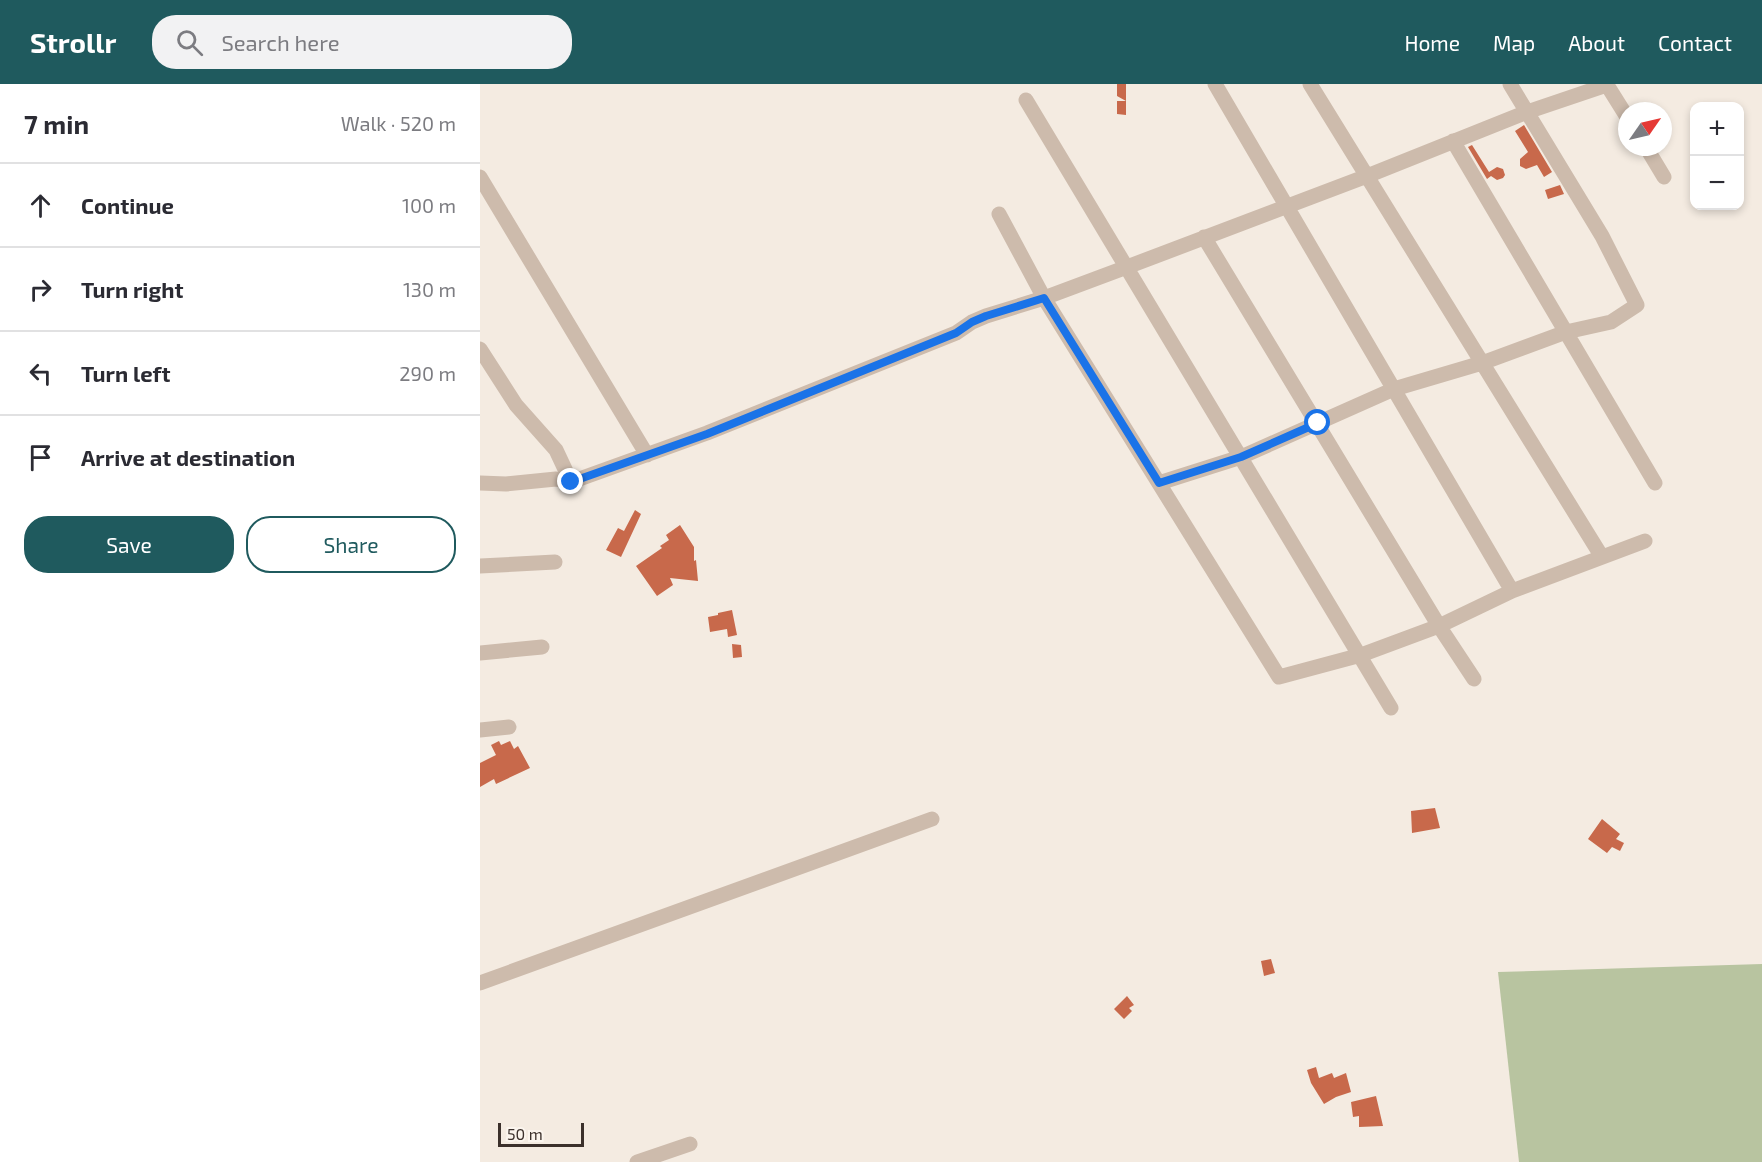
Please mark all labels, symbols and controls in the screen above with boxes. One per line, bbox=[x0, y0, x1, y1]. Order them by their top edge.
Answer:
search box bbox=[152, 15, 572, 69]
text: Strollr bbox=[30, 25, 116, 59]
icon: search bbox=[173, 26, 206, 59]
text: Search here bbox=[221, 29, 340, 55]
text: Home bbox=[1404, 30, 1460, 55]
text: Map bbox=[1493, 30, 1535, 55]
text: About bbox=[1568, 30, 1625, 55]
text: Contact bbox=[1658, 30, 1732, 55]
north arrow bbox=[1618, 102, 1672, 156]
map controls bbox=[1690, 102, 1744, 210]
button: + bbox=[1690, 102, 1744, 156]
text: 7 min bbox=[24, 108, 89, 139]
text: Walk · 520 m bbox=[341, 111, 456, 135]
button: − bbox=[1690, 156, 1744, 210]
icon: ahead bbox=[24, 189, 57, 222]
text: Continue bbox=[81, 192, 174, 218]
text: 100 m bbox=[402, 193, 456, 217]
icon: right bbox=[24, 273, 57, 306]
text: Turn right bbox=[81, 276, 183, 302]
text: 130 m bbox=[403, 277, 456, 301]
icon: left bbox=[24, 357, 57, 390]
text: Turn left bbox=[81, 360, 170, 386]
text: 290 m bbox=[399, 361, 456, 385]
route start bbox=[1304, 409, 1330, 435]
icon: arrive bbox=[24, 441, 57, 474]
text: Arrive at destination bbox=[81, 444, 295, 470]
route end bbox=[557, 468, 583, 494]
button: Save bbox=[24, 516, 234, 573]
button: Share bbox=[246, 516, 456, 573]
scale bar bbox=[498, 1120, 584, 1148]
text: 50 m bbox=[507, 1124, 543, 1143]

